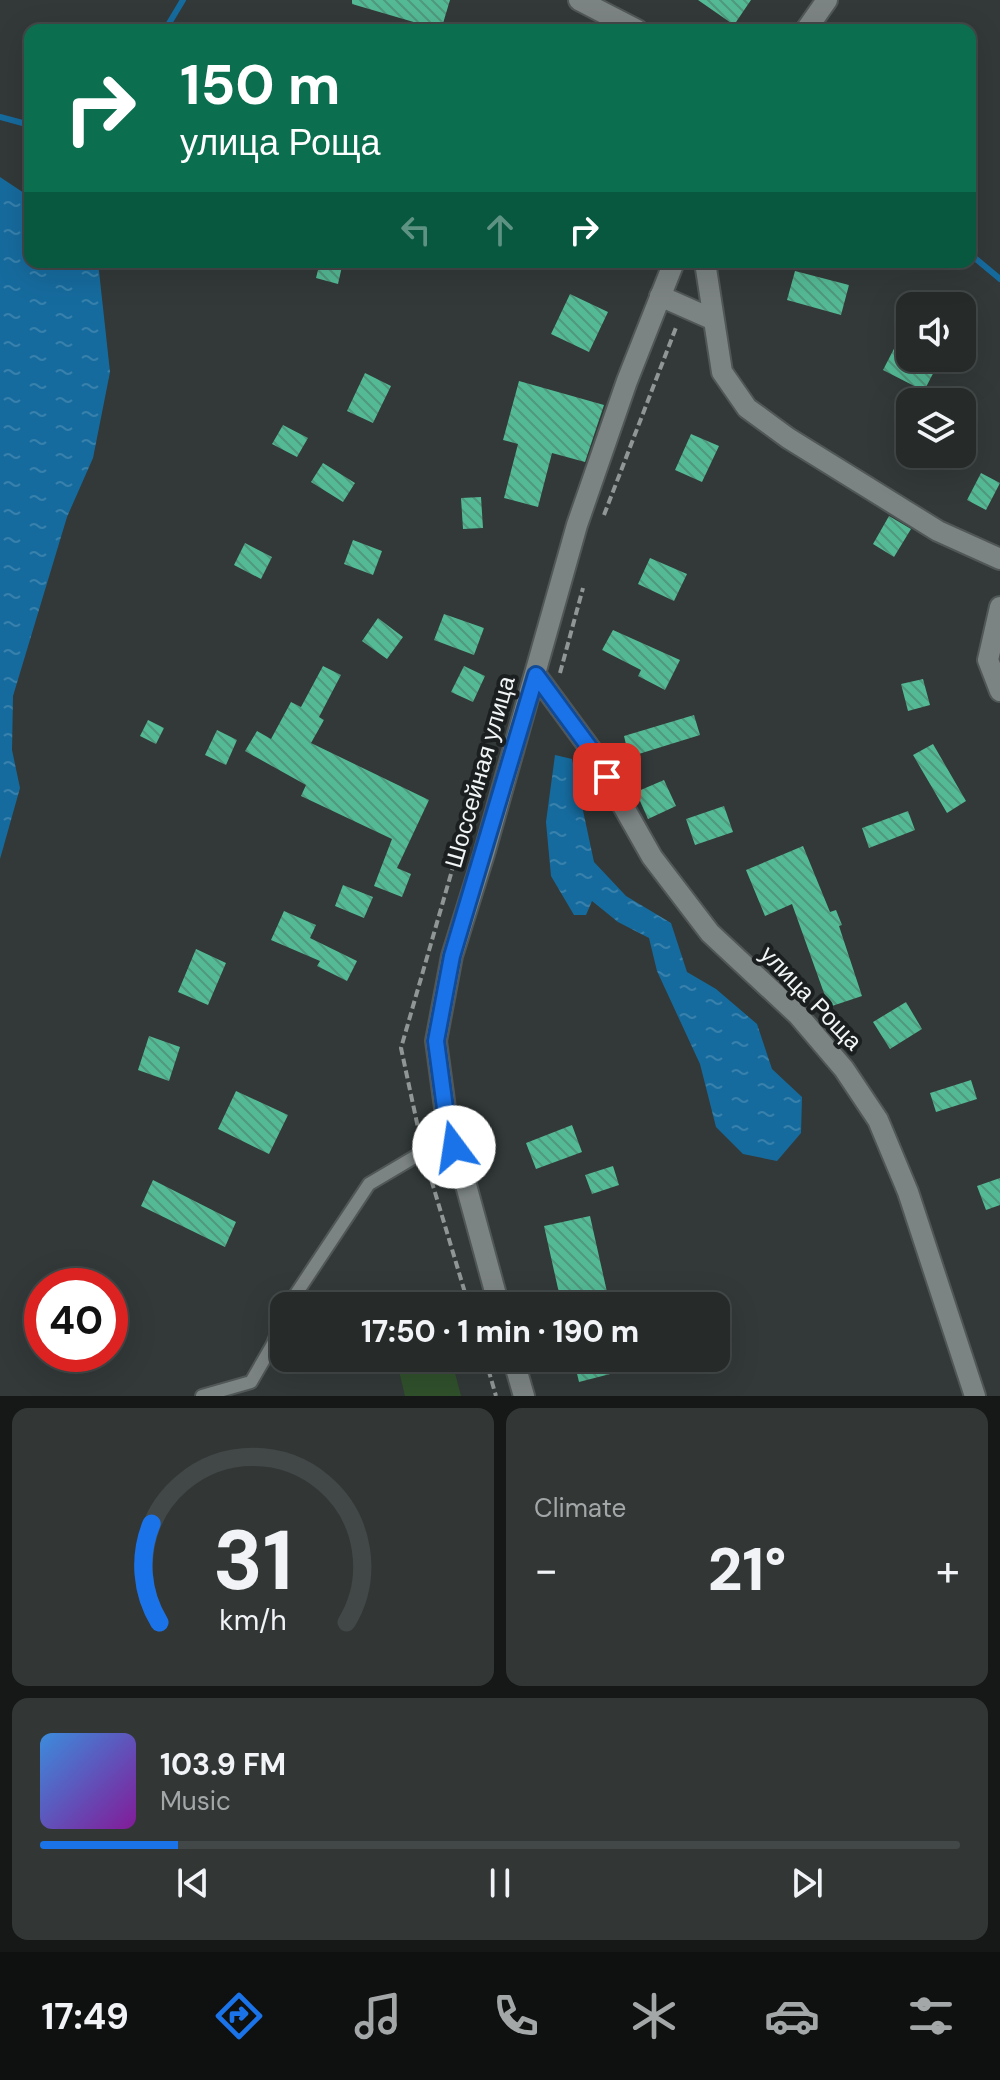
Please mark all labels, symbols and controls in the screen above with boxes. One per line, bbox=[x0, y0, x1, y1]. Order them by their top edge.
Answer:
text: 150 m bbox=[180, 48, 341, 121]
icon: right bbox=[48, 56, 152, 160]
text: улица Роща bbox=[180, 119, 381, 166]
icon: left bbox=[394, 208, 438, 252]
icon: ahead bbox=[478, 208, 522, 252]
icon: right bbox=[562, 208, 606, 252]
map controls bbox=[896, 292, 976, 468]
button: sound bbox=[896, 292, 976, 372]
button: layers bbox=[896, 388, 976, 468]
street label: Шоссейная улица bbox=[437, 672, 522, 871]
pin bbox=[573, 743, 641, 811]
icon: arrive bbox=[585, 755, 629, 799]
street label: улица Роща bbox=[754, 939, 869, 1057]
position arrow bbox=[412, 1105, 496, 1189]
speed limit sign: 40 bbox=[24, 1268, 128, 1372]
text: 17:50 · 1 min · 190 m bbox=[361, 1312, 639, 1351]
text: Climate bbox=[534, 1491, 626, 1525]
text: 31 bbox=[213, 1506, 293, 1615]
text: 21° bbox=[708, 1530, 786, 1609]
text: − bbox=[534, 1541, 558, 1599]
text: + bbox=[936, 1541, 960, 1599]
text: km/h bbox=[219, 1602, 287, 1639]
text: 103.9 FM bbox=[160, 1745, 286, 1784]
text: Music bbox=[160, 1784, 231, 1818]
icon: previous bbox=[171, 1861, 215, 1905]
icon: pause bbox=[478, 1861, 522, 1905]
icon: next bbox=[785, 1861, 829, 1905]
icon: directions bbox=[211, 1988, 267, 2044]
icon: music bbox=[350, 1988, 406, 2044]
icon: phone bbox=[488, 1988, 544, 2044]
icon: climate bbox=[626, 1988, 682, 2044]
icon: car bbox=[764, 1988, 820, 2044]
icon: filters bbox=[903, 1988, 959, 2044]
text: 17:49 bbox=[41, 1993, 129, 2040]

